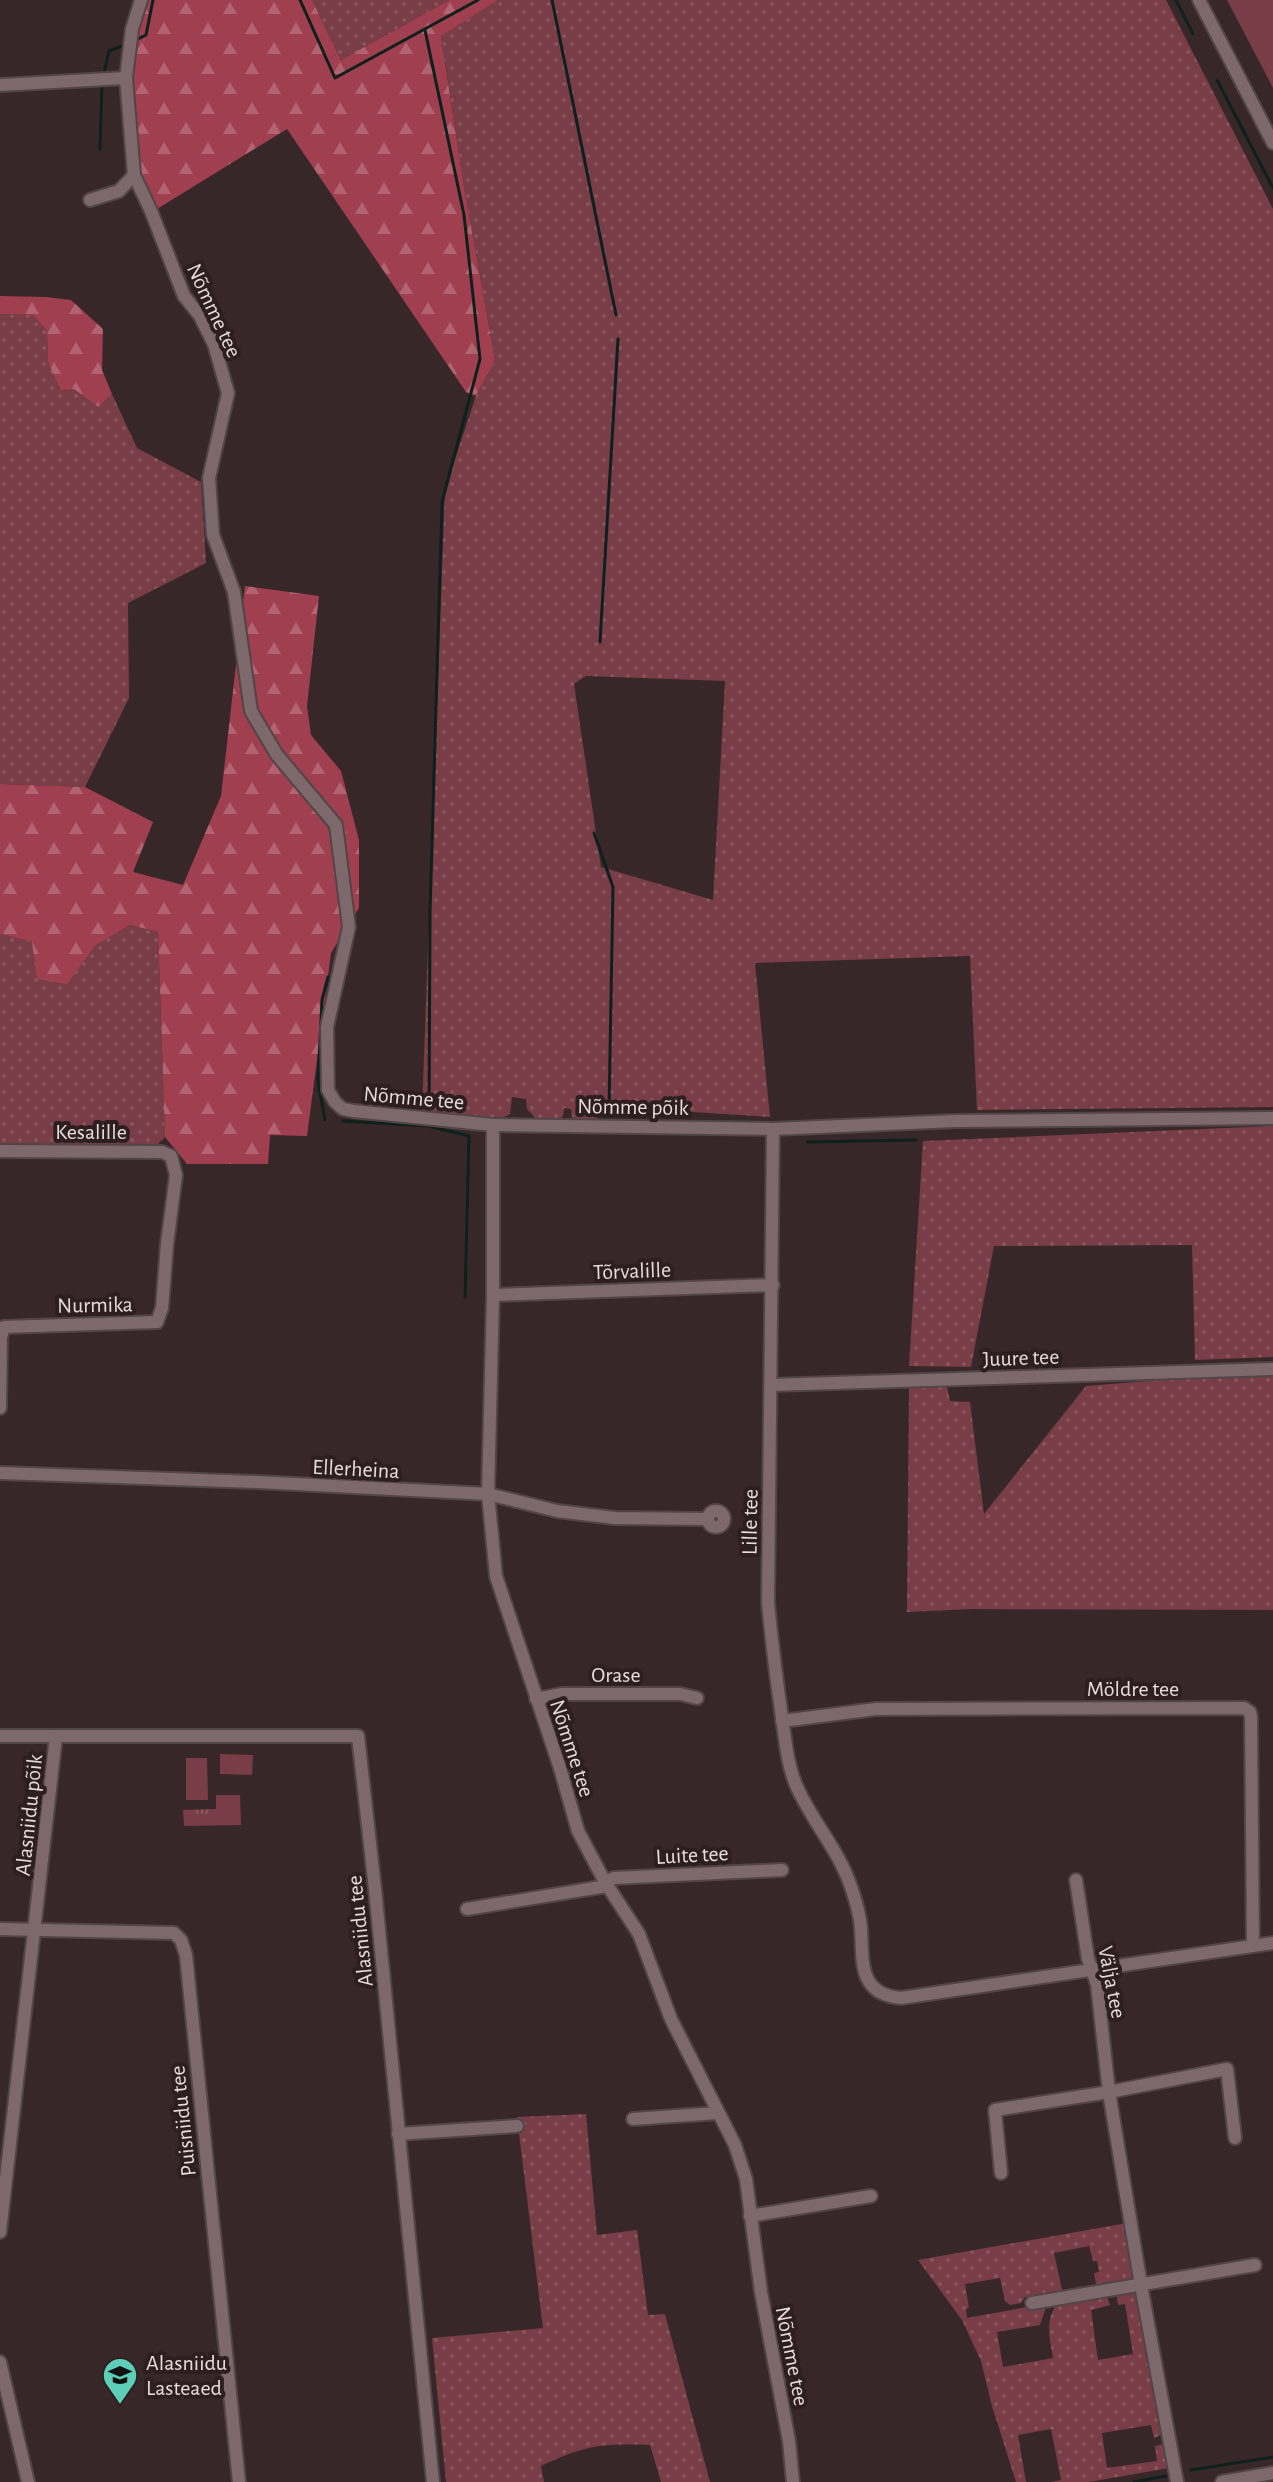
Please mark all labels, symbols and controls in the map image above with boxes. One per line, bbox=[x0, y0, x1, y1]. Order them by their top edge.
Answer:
street label: Nõmme tee bbox=[183, 260, 245, 361]
street label: Nõmme tee bbox=[363, 1083, 465, 1113]
street label: Nõmme põik bbox=[577, 1095, 689, 1119]
street label: Kesalille bbox=[55, 1121, 127, 1143]
street label: Tõrvalille bbox=[593, 1259, 671, 1283]
street label: Nurmika bbox=[57, 1293, 133, 1317]
street label: Juure tee bbox=[982, 1346, 1060, 1370]
street label: Ellerheina bbox=[312, 1456, 400, 1482]
street label: Lille tee bbox=[738, 1489, 762, 1555]
street label: Orase bbox=[591, 1664, 641, 1686]
street label: Möldre tee bbox=[1087, 1678, 1179, 1700]
street label: Nõmme tee bbox=[546, 1697, 598, 1800]
street label: Alasniidu põik bbox=[12, 1753, 46, 1877]
street label: Luite tee bbox=[655, 1842, 729, 1868]
street label: Alasniidu tee bbox=[343, 1874, 377, 1988]
street label: Välja tee bbox=[1094, 1944, 1130, 2020]
street label: Puisniidu tee bbox=[166, 2065, 200, 2177]
street label: Nõmme tee bbox=[772, 2305, 812, 2408]
place label: Alasniidu Lasteaed bbox=[146, 2352, 227, 2399]
school or university icon: Alasniidu Lasteaed bbox=[101, 2356, 139, 2406]

